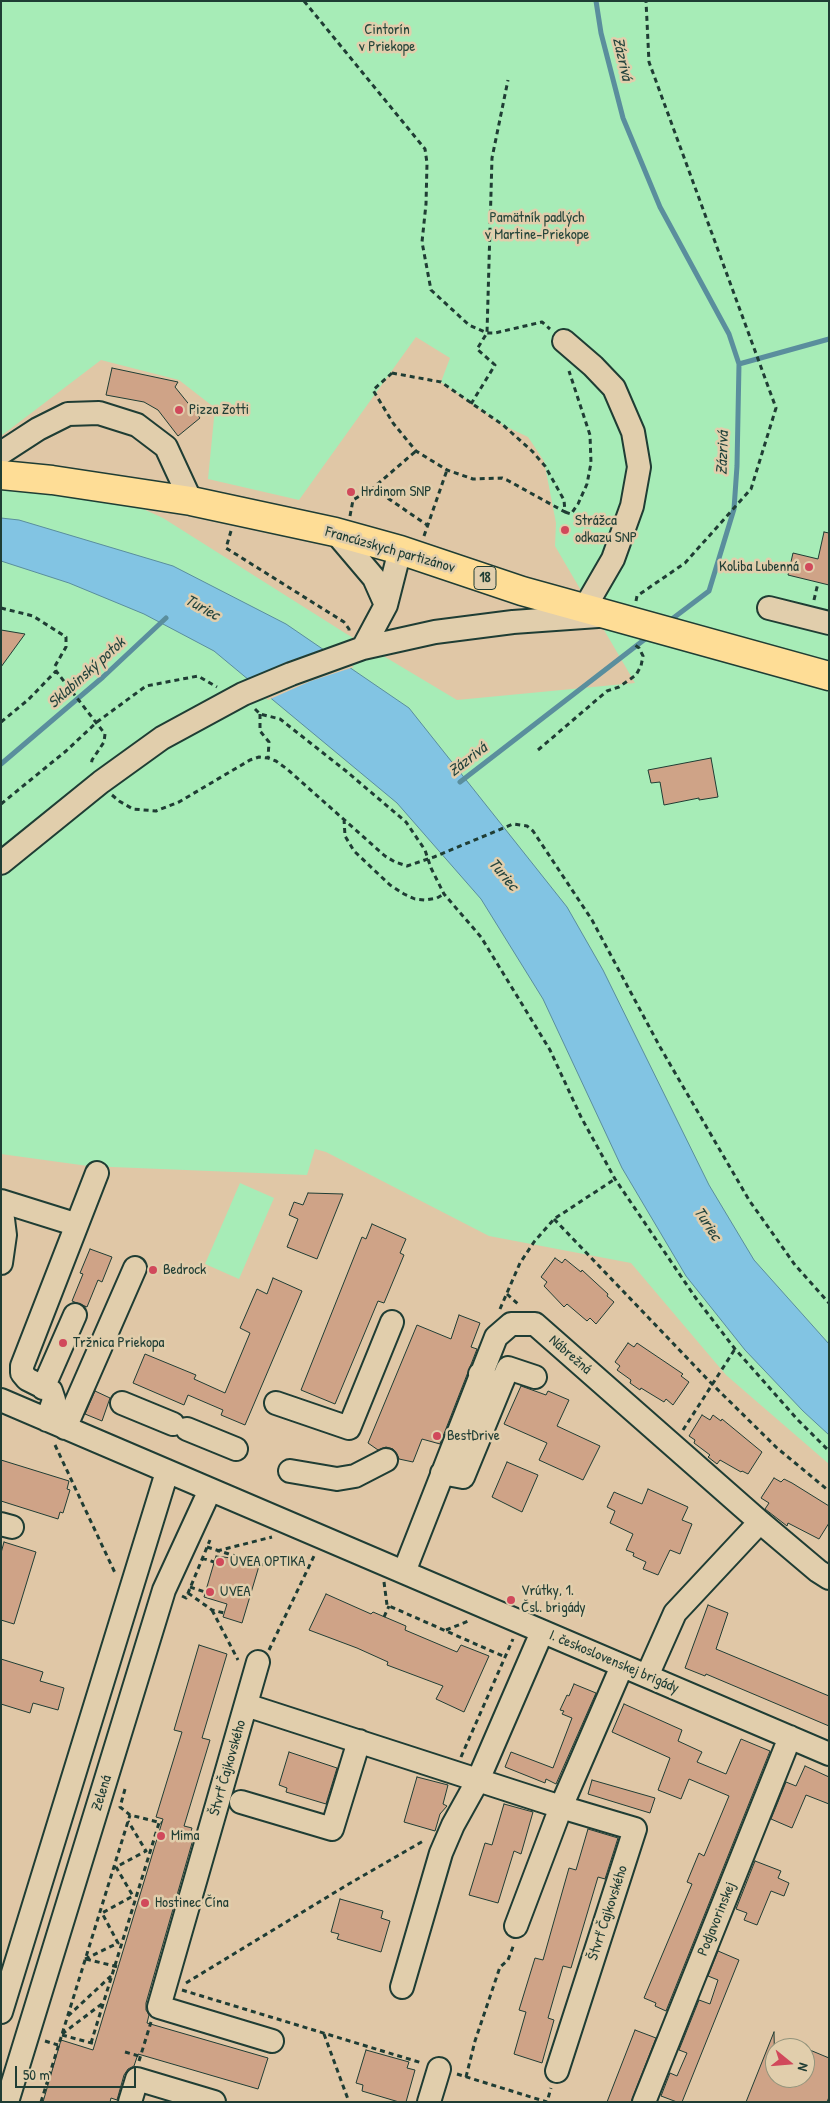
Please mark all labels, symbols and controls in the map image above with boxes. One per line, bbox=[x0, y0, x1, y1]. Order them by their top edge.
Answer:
park label: Cintorín v Priekope bbox=[359, 21, 415, 56]
water label: Zázrivá bbox=[608, 36, 636, 82]
park label: Pamätník padlých v Martine-Priekope bbox=[485, 209, 589, 244]
place label: Pizza Zotti bbox=[189, 401, 249, 419]
marker: Pizza Zotti bbox=[173, 404, 185, 416]
water label: Zázrivá bbox=[713, 431, 733, 475]
place label: Hrdinom SNP bbox=[361, 483, 432, 501]
marker: Hrdinom SNP bbox=[345, 486, 357, 498]
place label: Strážca odkazu SNP bbox=[575, 512, 637, 547]
street label: Francúzskych partizánov bbox=[323, 523, 457, 577]
marker: Strážca odkazu SNP bbox=[559, 524, 571, 536]
place label: Koliba Lubenná bbox=[719, 558, 799, 576]
marker: Koliba Lubenná bbox=[803, 561, 815, 573]
road number: 18 bbox=[474, 566, 496, 590]
water label: Turiec bbox=[182, 591, 222, 625]
water label: Sklabinský potok bbox=[45, 633, 129, 713]
water label: Zázrivá bbox=[445, 739, 491, 781]
water label: Turiec bbox=[484, 855, 522, 895]
water label: Turiec bbox=[689, 1204, 725, 1244]
place label: Bedrock bbox=[163, 1261, 206, 1279]
marker: Bedrock bbox=[147, 1264, 159, 1276]
street label: Nábrežná bbox=[545, 1332, 595, 1378]
place label: Tržnica Priekopa bbox=[73, 1334, 164, 1352]
marker: Tržnica Priekopa bbox=[57, 1337, 69, 1349]
place label: BestDrive bbox=[447, 1427, 500, 1445]
marker: BestDrive bbox=[431, 1430, 443, 1442]
place label: UVEA OPTIKA bbox=[230, 1553, 305, 1571]
marker: UVEA OPTIKA bbox=[214, 1556, 226, 1568]
place label: Vrútky, 1. Čsl. brigády bbox=[521, 1582, 586, 1617]
place label: UVEA bbox=[220, 1583, 251, 1601]
marker: UVEA bbox=[204, 1586, 216, 1598]
marker: Vrútky, 1. Čsl. brigády bbox=[505, 1594, 517, 1606]
street label: I. československej brigády bbox=[546, 1626, 682, 1698]
street label: Štvrť Čajkovského bbox=[206, 1718, 250, 1818]
street label: Zelená bbox=[88, 1773, 116, 1813]
place label: Mima bbox=[171, 1827, 199, 1845]
marker: Mima bbox=[155, 1830, 167, 1842]
street label: Štvrť Čajkovského bbox=[584, 1863, 632, 1963]
street label: Podjavorinskej bbox=[694, 1879, 740, 1959]
place label: Hostinec Čína bbox=[155, 1894, 229, 1912]
marker: Hostinec Čína bbox=[139, 1897, 151, 1909]
north arrow bbox=[765, 2038, 815, 2088]
scale bar bbox=[18, 2056, 139, 2088]
text: N bbox=[794, 2061, 814, 2074]
text: 50 m bbox=[23, 2064, 50, 2085]

